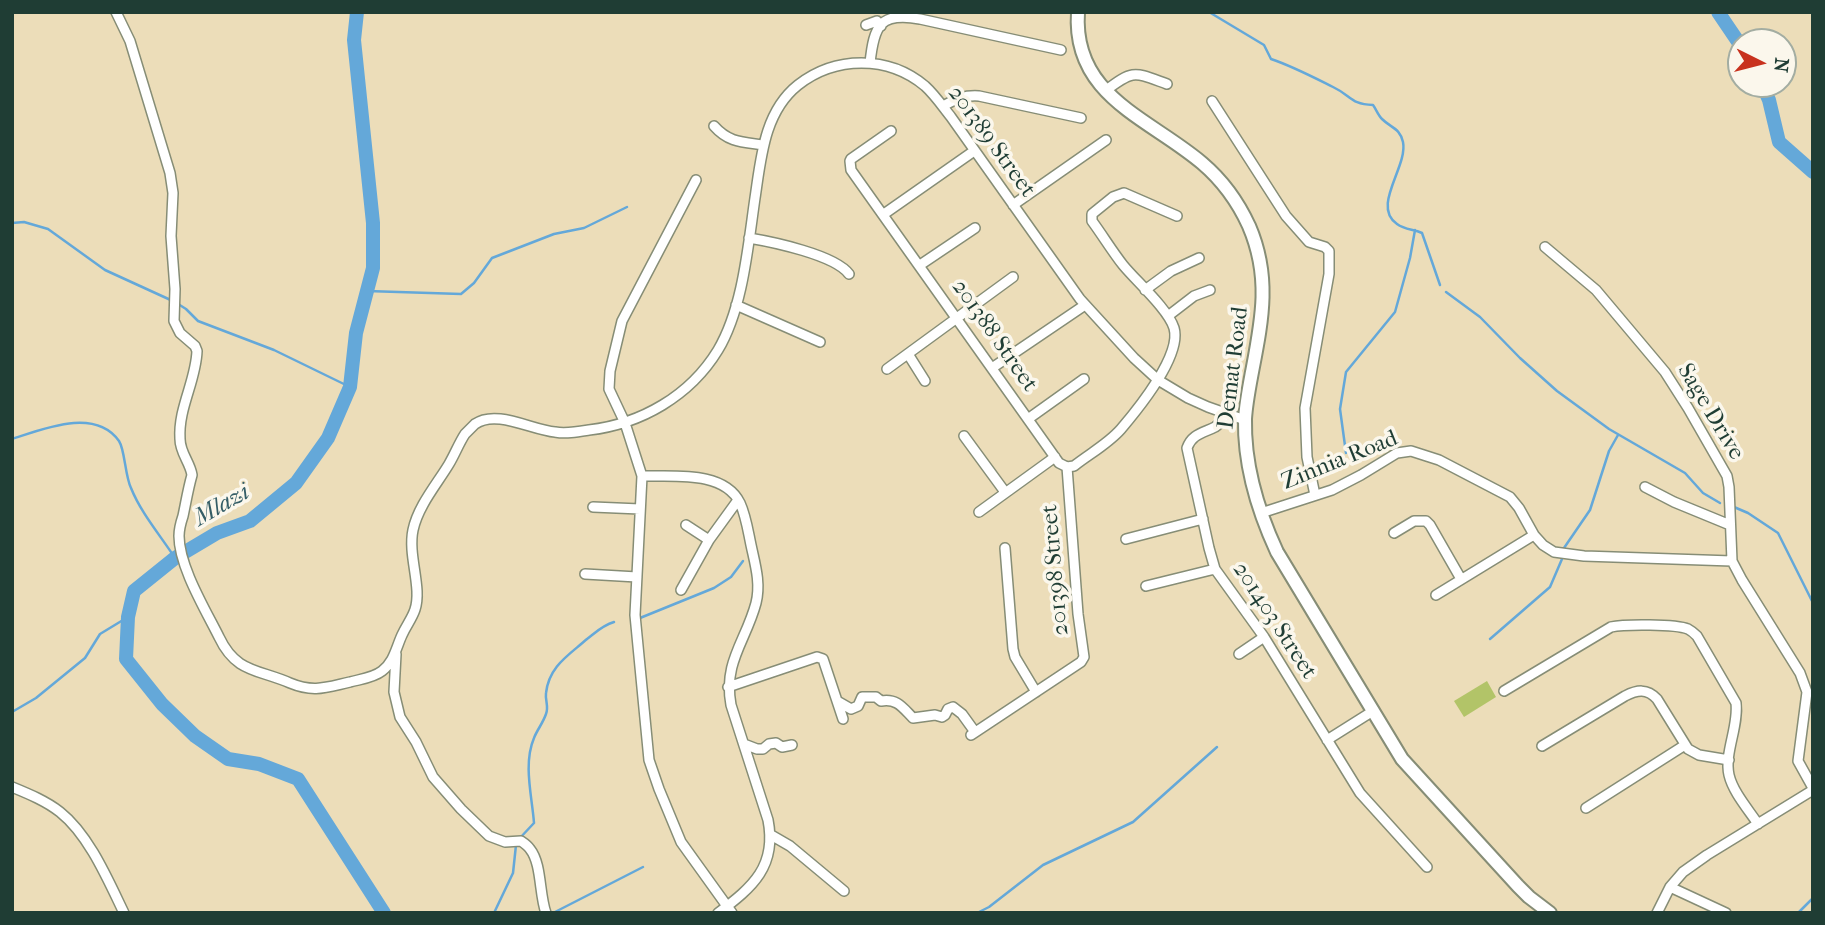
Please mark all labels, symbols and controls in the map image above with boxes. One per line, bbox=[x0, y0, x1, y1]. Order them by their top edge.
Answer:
north arrow bbox=[1727, 28, 1797, 98]
text: N bbox=[1769, 57, 1793, 73]
street label: 201389 Street bbox=[941, 81, 1041, 203]
street label: 201388 Street bbox=[945, 275, 1043, 397]
street label: Demat Road bbox=[1213, 305, 1255, 431]
street label: Sage Drive bbox=[1671, 359, 1749, 465]
street label: Zinnia Road bbox=[1278, 425, 1402, 497]
water label: Mlazi bbox=[189, 479, 255, 533]
street label: 201398 Street bbox=[1037, 503, 1075, 637]
street label: 201403 Street bbox=[1226, 557, 1322, 685]

